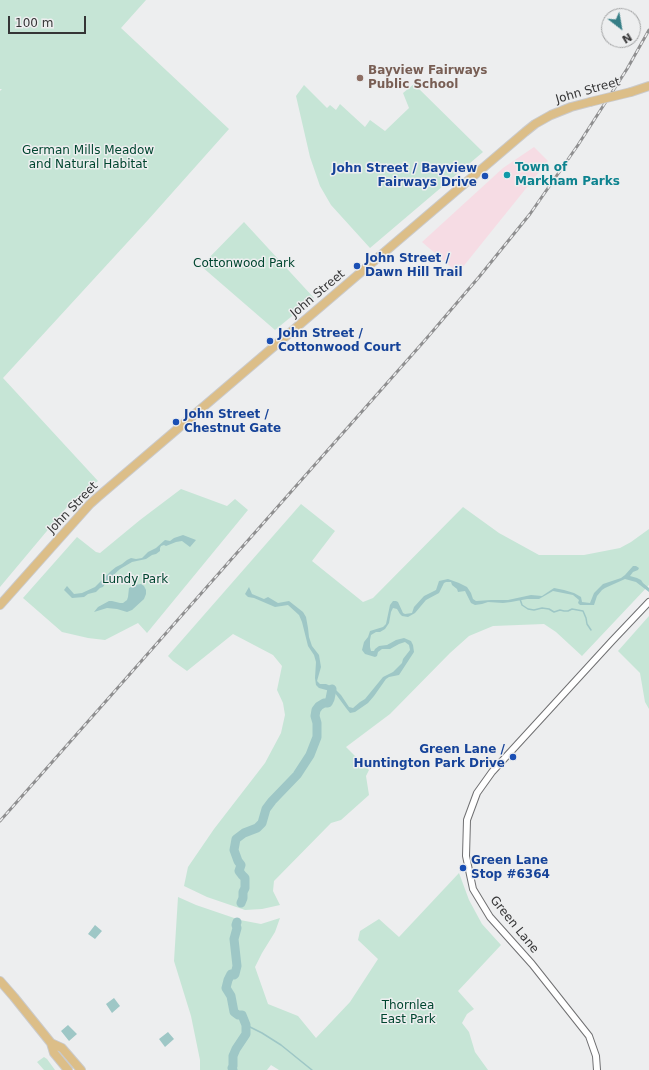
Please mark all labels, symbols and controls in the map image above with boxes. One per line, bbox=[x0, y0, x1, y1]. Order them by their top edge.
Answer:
scale bar bbox=[10, 8, 88, 34]
north arrow bbox=[601, 8, 641, 48]
text: 100 m bbox=[15, 16, 53, 30]
text: N bbox=[620, 30, 634, 46]
place label: Bayview Fairways Public School bbox=[368, 64, 487, 92]
marker: Bayview Fairways Public School bbox=[355, 73, 365, 83]
street label: John Street bbox=[554, 75, 622, 107]
park label: German Mills Meadow and Natural Habitat bbox=[22, 144, 154, 172]
place label: Town of Markham Parks bbox=[515, 161, 620, 189]
place label: John Street / Bayview Fairways Drive bbox=[332, 162, 477, 190]
marker: Town of Markham Parks bbox=[502, 170, 512, 180]
marker: John Street / Bayview Fairways Drive bbox=[480, 171, 490, 181]
place label: John Street / Dawn Hill Trail bbox=[365, 252, 463, 280]
park label: Cottonwood Park bbox=[193, 257, 295, 271]
marker: John Street / Dawn Hill Trail bbox=[352, 261, 362, 271]
street label: John Street bbox=[288, 267, 348, 321]
place label: John Street / Cottonwood Court bbox=[278, 327, 401, 355]
marker: John Street / Cottonwood Court bbox=[265, 336, 275, 346]
place label: John Street / Chestnut Gate bbox=[184, 408, 281, 436]
marker: John Street / Chestnut Gate bbox=[171, 417, 181, 427]
street label: John Street bbox=[45, 479, 101, 537]
park label: Lundy Park bbox=[102, 573, 168, 587]
place label: Green Lane / Huntington Park Drive bbox=[354, 743, 505, 771]
marker: Green Lane / Huntington Park Drive bbox=[508, 752, 518, 762]
place label: Green Lane Stop #6364 bbox=[471, 854, 550, 882]
marker: Green Lane Stop #6364 bbox=[458, 863, 468, 873]
street label: Green Lane bbox=[487, 894, 541, 956]
park label: Thornlea East Park bbox=[380, 999, 436, 1027]

